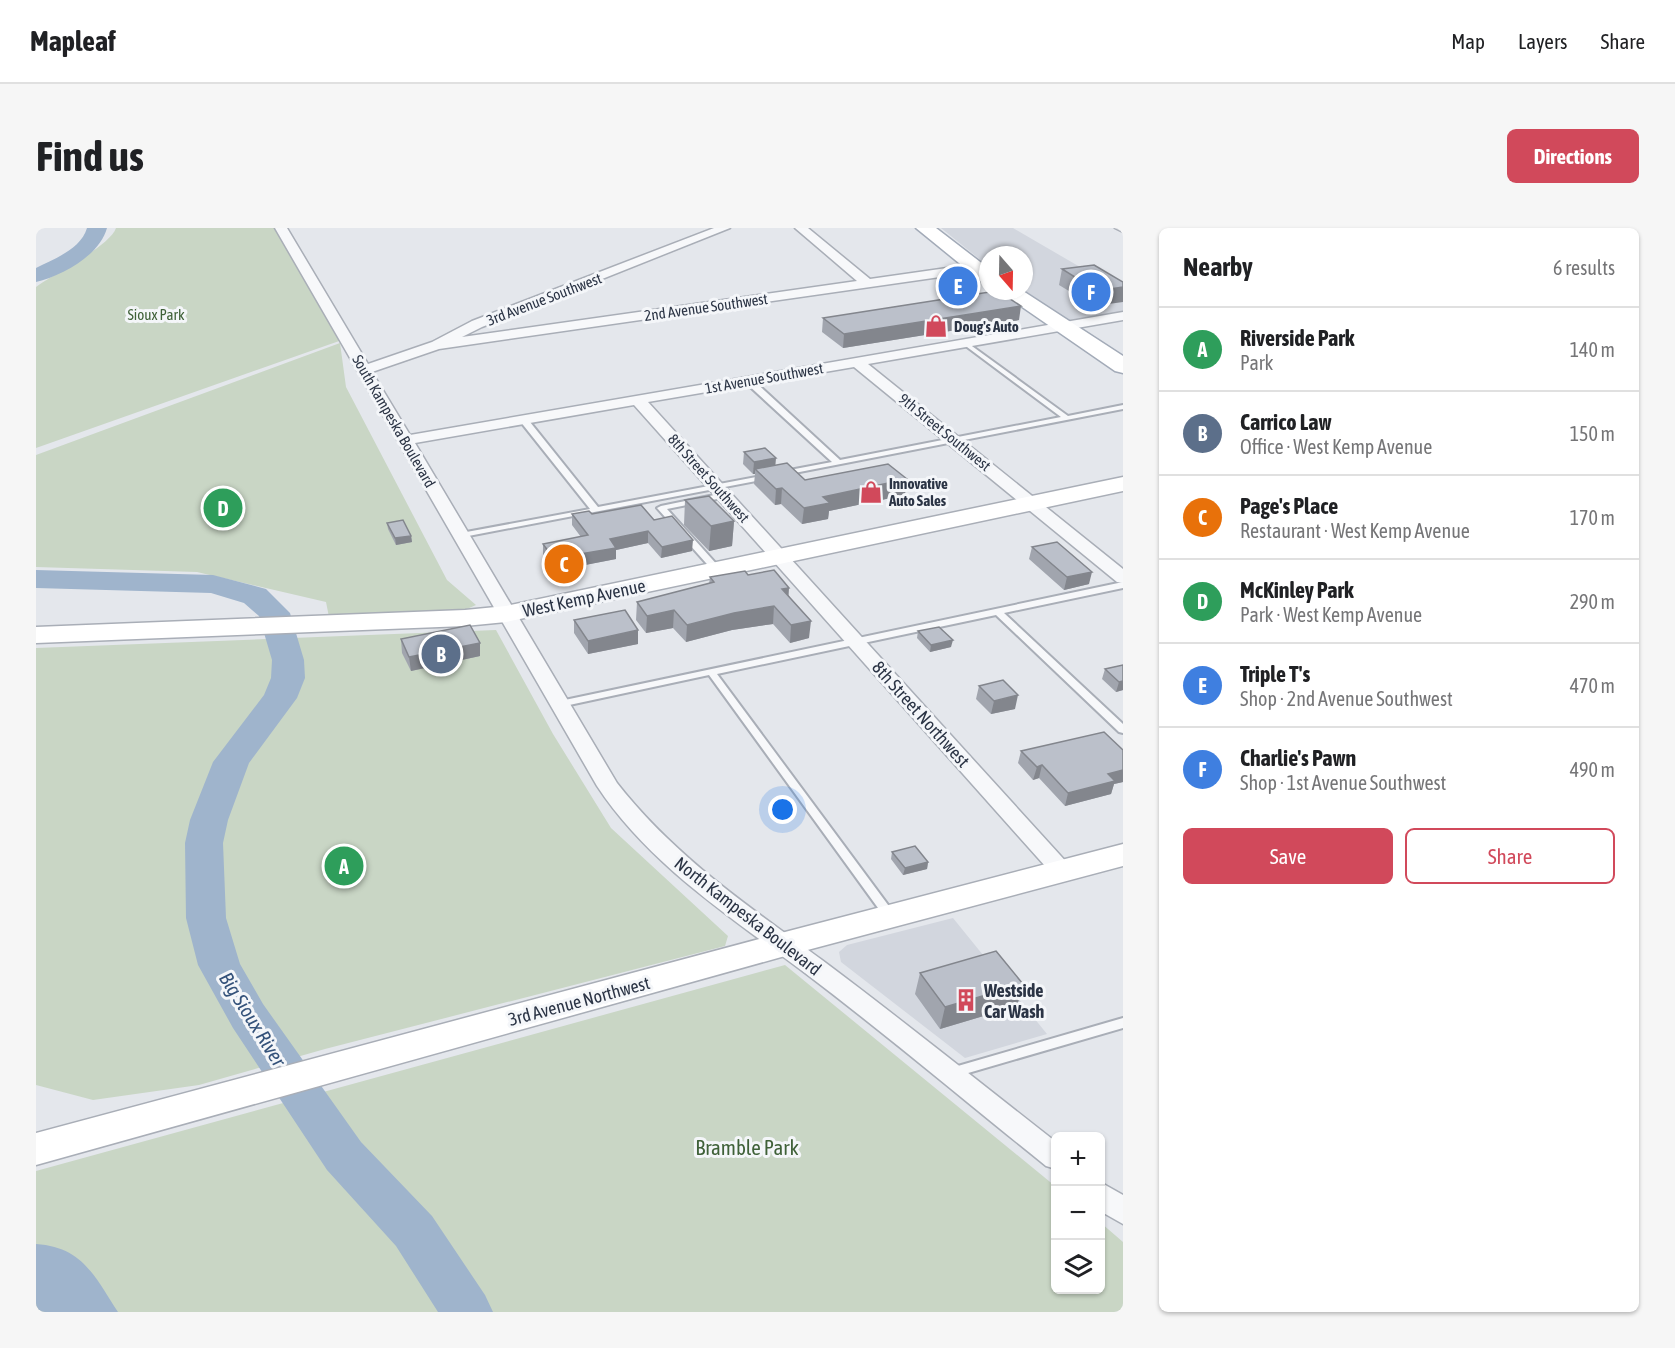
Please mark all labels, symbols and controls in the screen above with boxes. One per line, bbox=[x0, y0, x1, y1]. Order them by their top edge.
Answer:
text: Mapleaf bbox=[30, 25, 116, 57]
text: Map bbox=[1451, 29, 1485, 53]
text: Layers bbox=[1518, 29, 1568, 53]
text: Share bbox=[1601, 29, 1645, 53]
button: Directions bbox=[1507, 129, 1639, 183]
text: Find us bbox=[36, 132, 144, 180]
north arrow bbox=[979, 246, 1033, 300]
text: Nearby bbox=[1183, 252, 1253, 282]
text: 6 results bbox=[1553, 256, 1615, 279]
pin: E bbox=[938, 264, 978, 308]
street label: 3rd Avenue Southwest bbox=[484, 269, 604, 329]
pin: F bbox=[1072, 270, 1110, 314]
street label: 2nd Avenue Southwest bbox=[643, 290, 769, 324]
park label: Sioux Park bbox=[127, 306, 185, 323]
shop icon: Doug's Auto bbox=[923, 313, 949, 339]
place label: Doug's Auto bbox=[954, 318, 1019, 335]
text: Riverside Park bbox=[1240, 325, 1354, 351]
text: A bbox=[1198, 338, 1207, 361]
text: 140 m bbox=[1570, 338, 1615, 361]
text: Park bbox=[1240, 351, 1273, 374]
street label: South Kampeska Boulevard bbox=[349, 352, 439, 490]
street label: 1st Avenue Southwest bbox=[704, 359, 824, 397]
street label: 9th Street Southwest bbox=[896, 390, 994, 474]
text: Carrico Law bbox=[1240, 409, 1332, 435]
text: B bbox=[1198, 422, 1207, 445]
text: 150 m bbox=[1570, 422, 1615, 445]
street label: 8th Street Southwest bbox=[665, 430, 753, 526]
text: Office · West Kemp Avenue bbox=[1240, 435, 1432, 458]
place label: Innovative Auto Sales bbox=[888, 475, 948, 509]
shop icon: Innovative Auto Sales bbox=[858, 479, 884, 505]
pin: D bbox=[204, 486, 243, 530]
text: Page's Place bbox=[1240, 493, 1338, 519]
text: C bbox=[1198, 506, 1207, 529]
text: 170 m bbox=[1570, 506, 1615, 529]
text: Restaurant · West Kemp Avenue bbox=[1240, 519, 1470, 542]
pin: C bbox=[544, 542, 584, 586]
street label: West Kemp Avenue bbox=[521, 575, 647, 621]
text: McKinley Park bbox=[1240, 577, 1354, 603]
text: D bbox=[1197, 590, 1208, 613]
text: 290 m bbox=[1570, 590, 1615, 613]
text: Park · West Kemp Avenue bbox=[1240, 603, 1422, 626]
pin: B bbox=[422, 632, 460, 676]
street label: 8th Street Northwest bbox=[868, 657, 974, 771]
text: Triple T's bbox=[1240, 661, 1310, 687]
text: E bbox=[1198, 674, 1207, 697]
text: 470 m bbox=[1570, 674, 1615, 697]
text: Shop · 2nd Avenue Southwest bbox=[1240, 687, 1453, 710]
text: Charlie's Pawn bbox=[1240, 745, 1356, 771]
text: F bbox=[1198, 758, 1207, 781]
text: 490 m bbox=[1570, 758, 1615, 781]
text: Shop · 1st Avenue Southwest bbox=[1240, 771, 1446, 794]
your location bbox=[768, 795, 797, 824]
button: Save bbox=[1183, 828, 1393, 884]
button: Share bbox=[1405, 828, 1615, 884]
pin: A bbox=[324, 844, 364, 888]
street label: North Kampeska Boulevard bbox=[671, 852, 825, 980]
water label: Big Sioux River bbox=[215, 968, 292, 1071]
street label: 3rd Avenue Northwest bbox=[506, 972, 652, 1030]
place label: Westside Car Wash bbox=[983, 980, 1044, 1022]
building icon: Westside Car Wash bbox=[953, 987, 979, 1013]
map controls bbox=[1051, 1132, 1105, 1294]
button: + bbox=[1051, 1132, 1105, 1186]
park label: Bramble Park bbox=[695, 1135, 799, 1159]
button: − bbox=[1051, 1186, 1105, 1240]
button: layers bbox=[1051, 1240, 1105, 1294]

